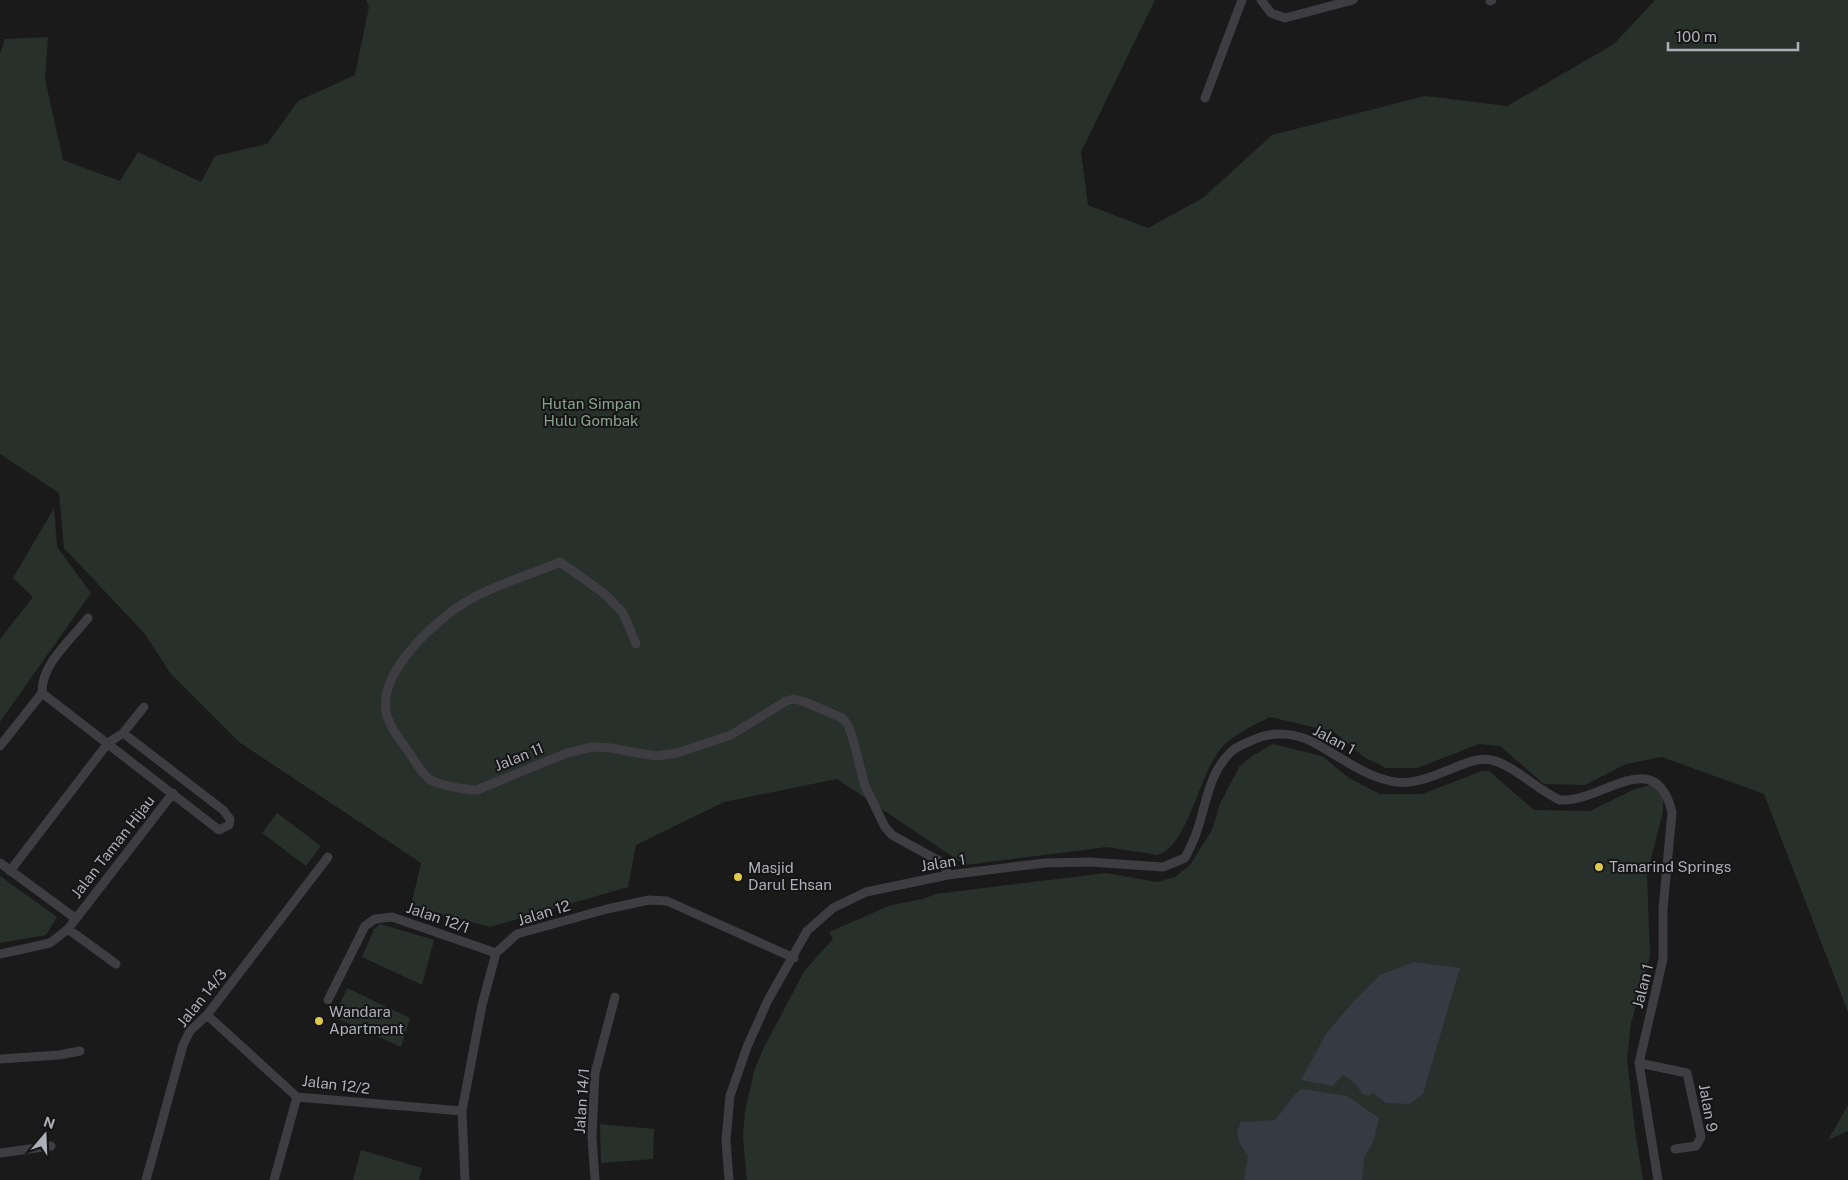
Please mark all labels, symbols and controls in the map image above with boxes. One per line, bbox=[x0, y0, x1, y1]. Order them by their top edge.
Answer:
scale bar bbox=[1668, 20, 1798, 52]
text: 100 m bbox=[1676, 28, 1717, 45]
park label: Hutan Simpan Hulu Gombak bbox=[541, 395, 641, 429]
street label: Jalan 1 bbox=[1310, 721, 1358, 758]
street label: Jalan 11 bbox=[492, 739, 546, 774]
street label: Jalan Taman Hijau bbox=[67, 792, 158, 901]
street label: Jalan 1 bbox=[919, 851, 967, 874]
place label: Tamarind Springs bbox=[1609, 858, 1731, 875]
place label: Masjid Darul Ehsan bbox=[748, 859, 832, 893]
marker: Tamarind Springs bbox=[1593, 861, 1605, 873]
marker: Masjid Darul Ehsan bbox=[732, 871, 744, 883]
street label: Jalan 12 bbox=[515, 896, 572, 929]
street label: Jalan 12/1 bbox=[404, 899, 472, 936]
street label: Jalan 1 bbox=[1629, 962, 1656, 1010]
street label: Jalan 14/3 bbox=[173, 965, 230, 1030]
place label: Wandara Apartment bbox=[329, 1003, 404, 1037]
marker: Wandara Apartment bbox=[313, 1015, 325, 1027]
street label: Jalan 14/1 bbox=[571, 1067, 592, 1135]
street label: Jalan 12/2 bbox=[301, 1072, 371, 1097]
street label: Jalan 9 bbox=[1696, 1083, 1721, 1133]
north arrow bbox=[20, 1110, 70, 1160]
text: N bbox=[41, 1113, 57, 1132]

